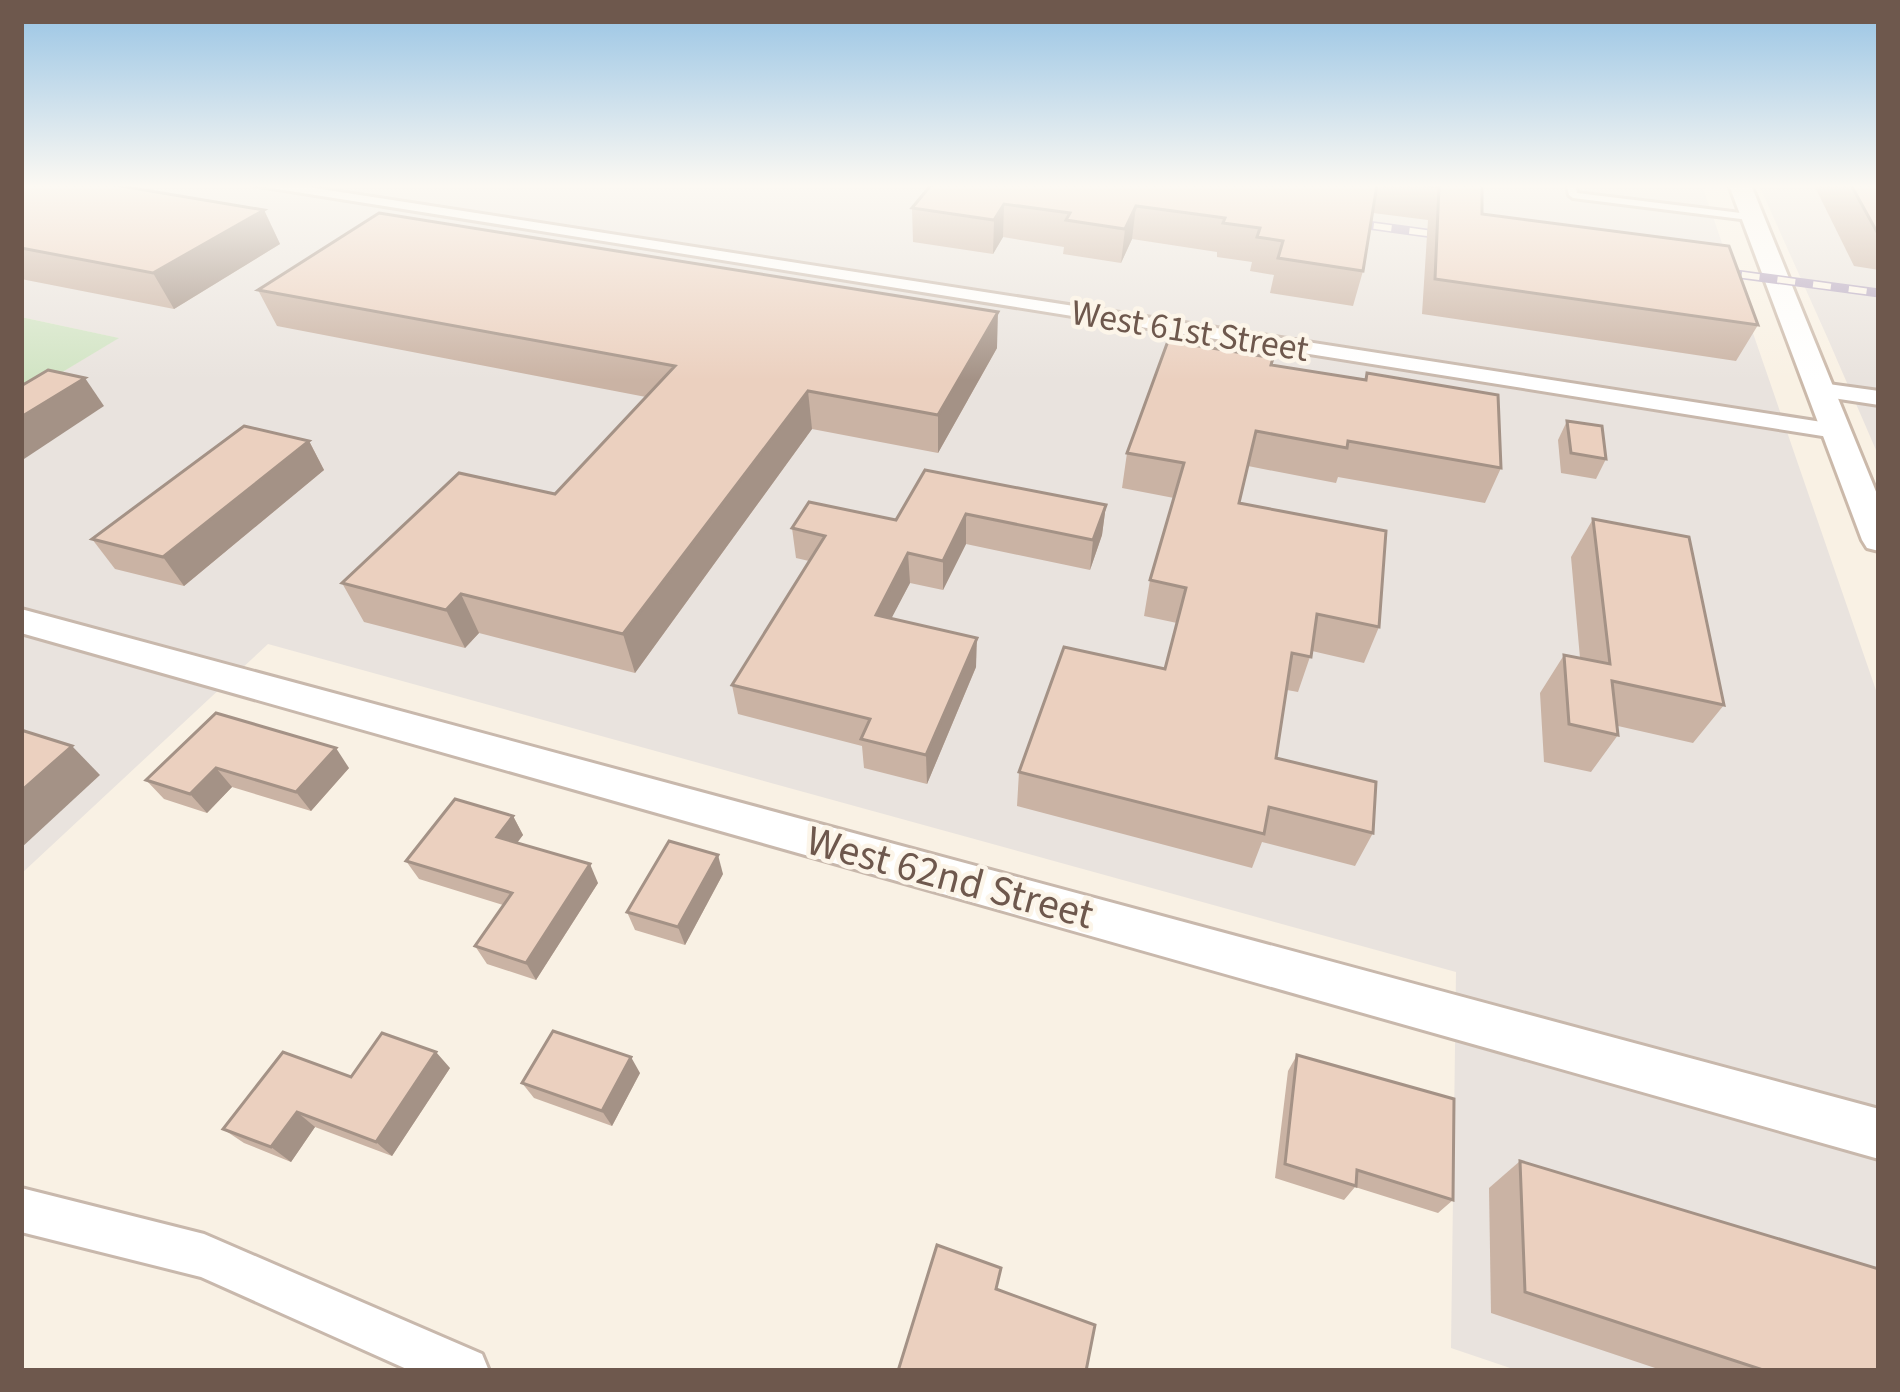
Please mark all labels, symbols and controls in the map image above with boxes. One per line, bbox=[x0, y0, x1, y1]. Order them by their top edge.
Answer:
street label: West 61st Street bbox=[1068, 287, 1312, 375]
street label: West 62nd Street bbox=[800, 811, 1100, 945]

